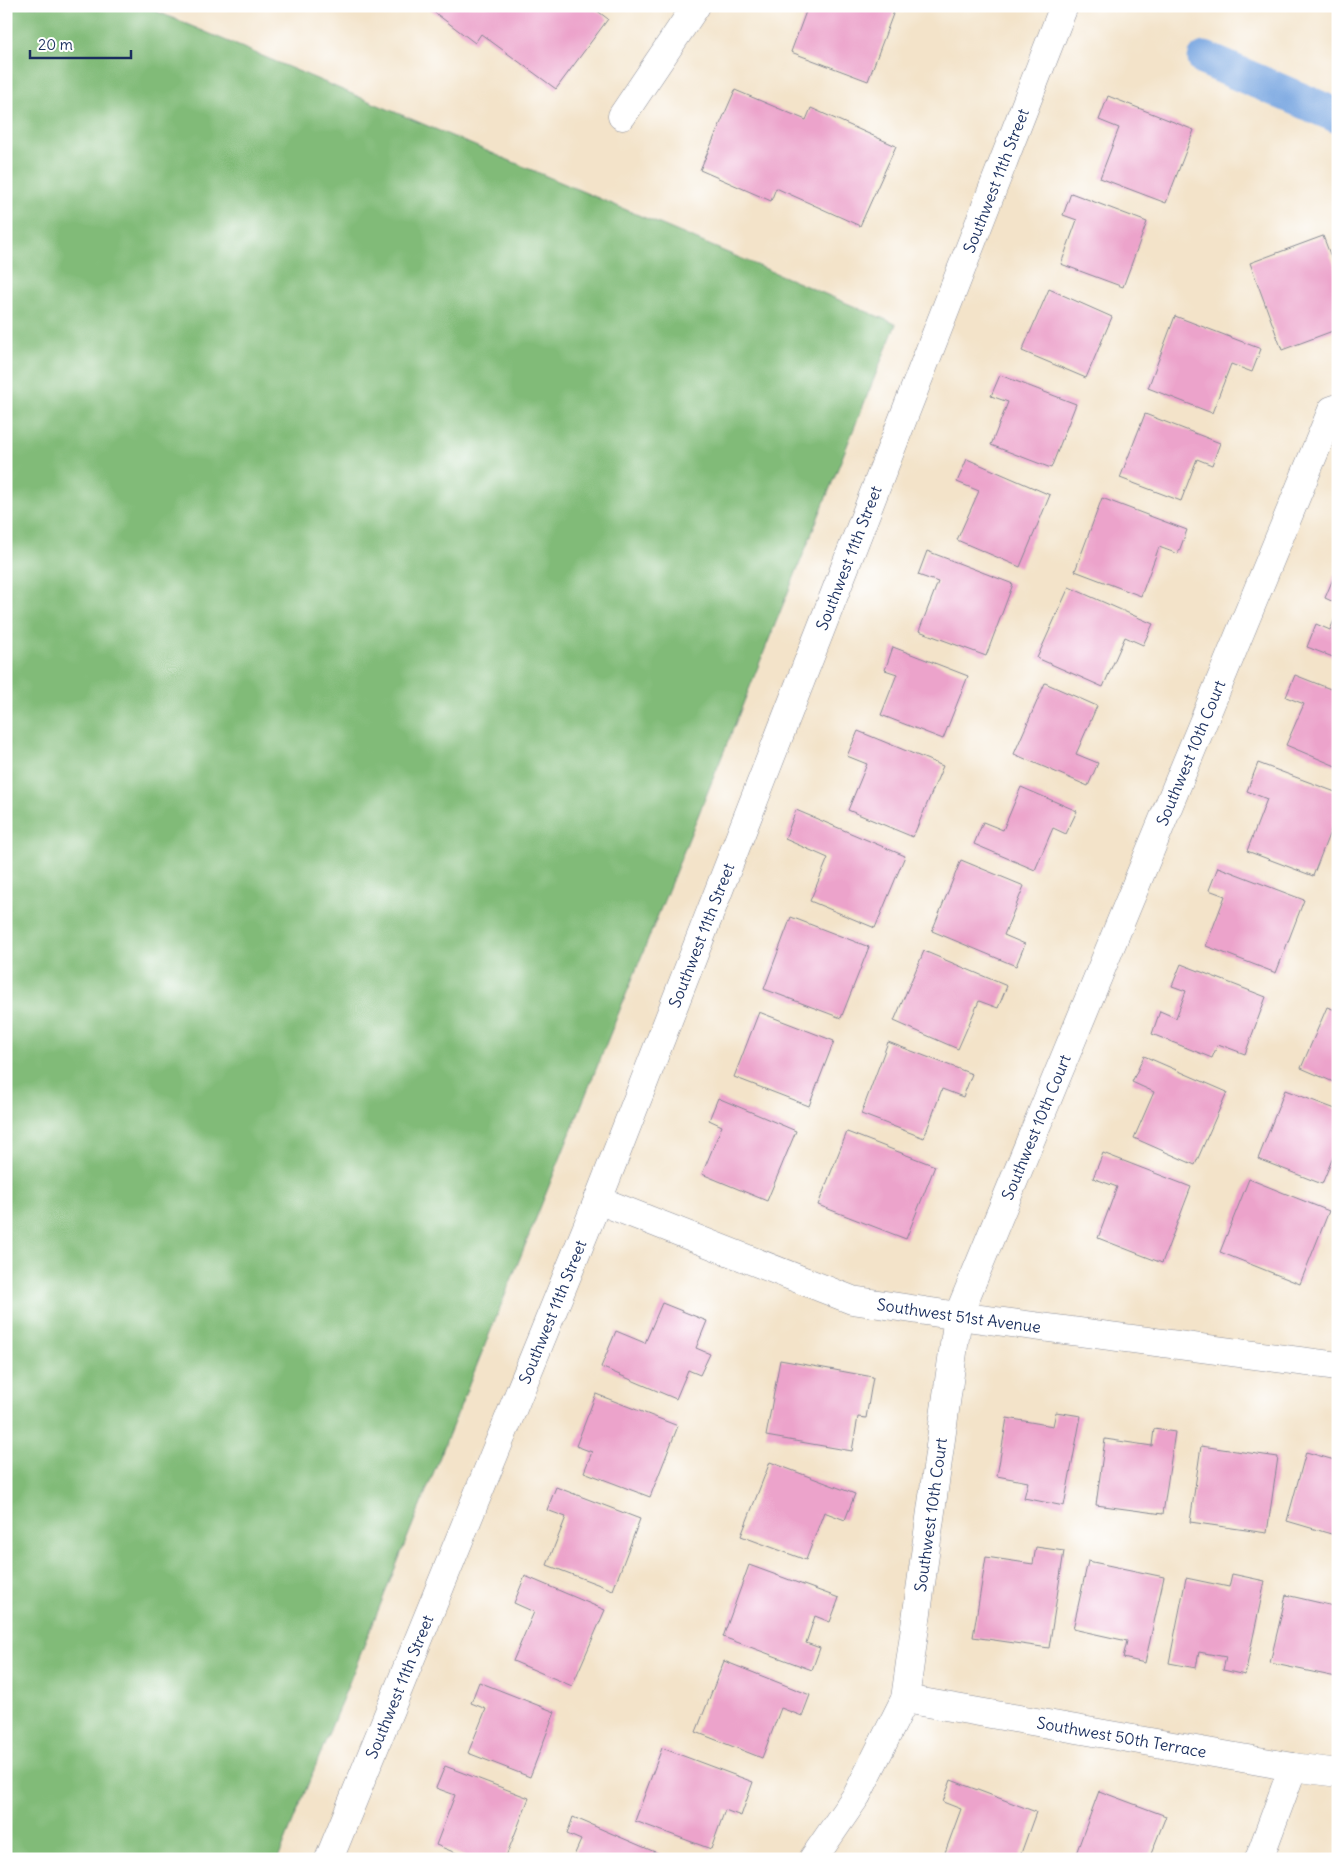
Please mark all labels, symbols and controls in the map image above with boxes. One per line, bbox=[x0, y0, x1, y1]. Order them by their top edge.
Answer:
scale bar bbox=[30, 28, 131, 60]
text: 20 m bbox=[38, 35, 73, 54]
street label: Southwest 11th Street bbox=[959, 105, 1033, 256]
street label: Southwest 11th Street bbox=[811, 482, 886, 633]
street label: Southwest 10th Court bbox=[1152, 677, 1230, 828]
street label: Southwest 11th Street bbox=[664, 860, 739, 1010]
street label: Southwest 10th Court bbox=[997, 1051, 1075, 1203]
street label: Southwest 11th Street bbox=[514, 1236, 591, 1387]
street label: Southwest 51st Avenue bbox=[876, 1294, 1042, 1337]
street label: Southwest 10th Court bbox=[910, 1436, 951, 1593]
street label: Southwest 11th Street bbox=[361, 1611, 438, 1762]
street label: Southwest 50th Terrace bbox=[1035, 1712, 1208, 1762]

